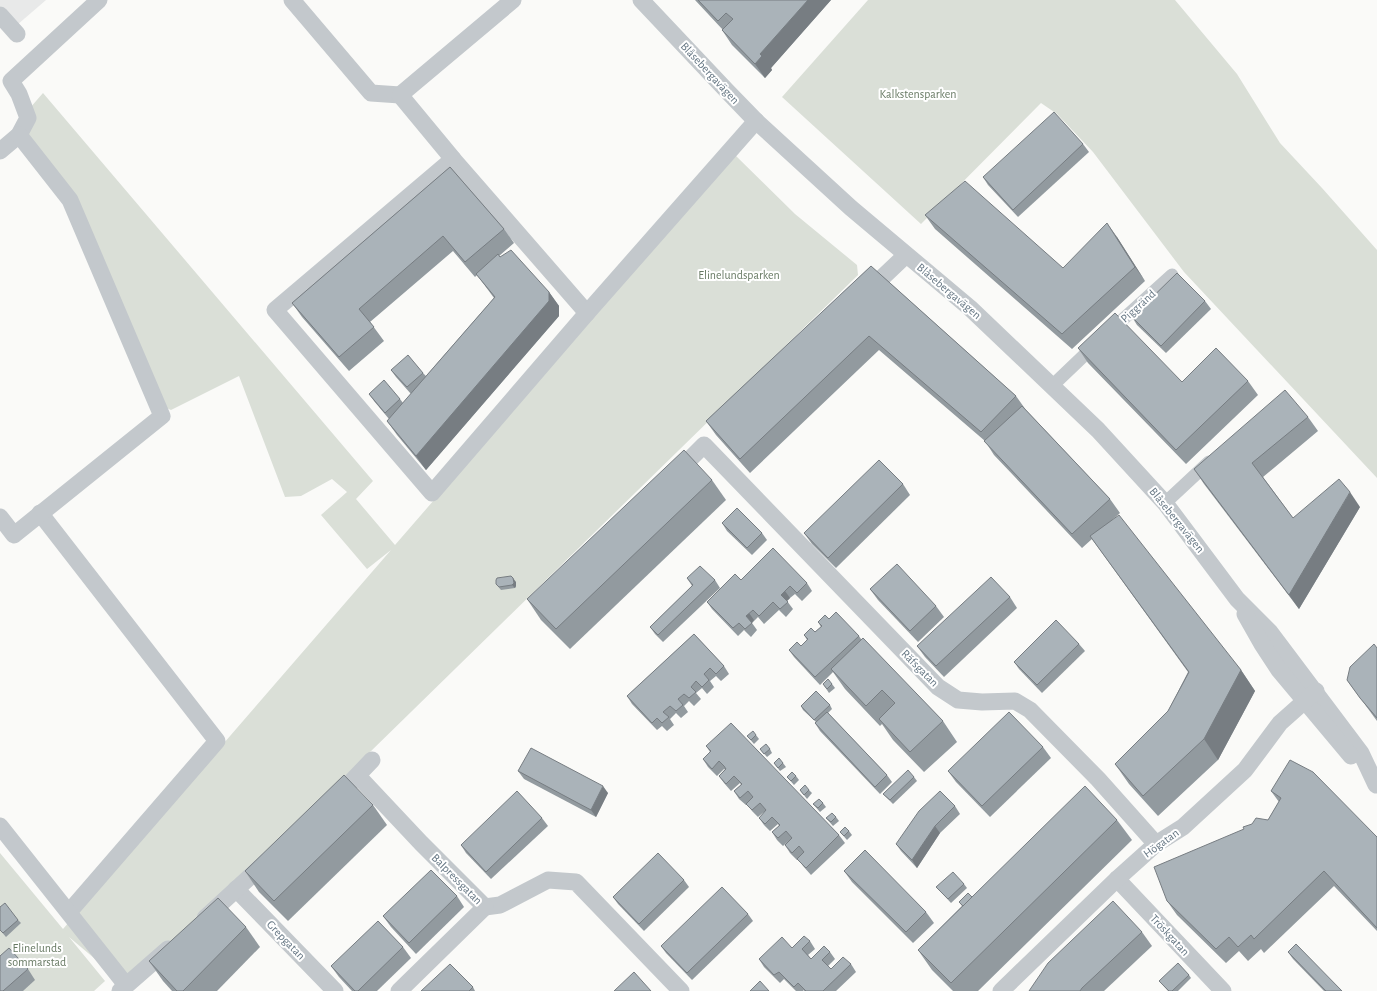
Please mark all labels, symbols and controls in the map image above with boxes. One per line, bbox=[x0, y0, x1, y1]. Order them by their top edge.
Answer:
street label: Blåsebergavägen bbox=[678, 40, 742, 106]
park label: Kalkstensparken bbox=[879, 88, 957, 100]
street label: Blåsebergavägen bbox=[915, 261, 983, 321]
park label: Elinelundsparken bbox=[698, 269, 780, 281]
street label: Piggränd bbox=[1118, 287, 1158, 325]
street label: Blåsebergavägen bbox=[1147, 485, 1207, 555]
street label: Räfsgatan bbox=[899, 647, 941, 689]
street label: Högatan bbox=[1141, 826, 1181, 860]
street label: Balpressgatan bbox=[429, 851, 485, 907]
street label: Tröskgatan bbox=[1148, 912, 1192, 958]
street label: Grepgatan bbox=[265, 918, 307, 962]
park label: Elinelunds sommarstad bbox=[8, 942, 66, 968]

